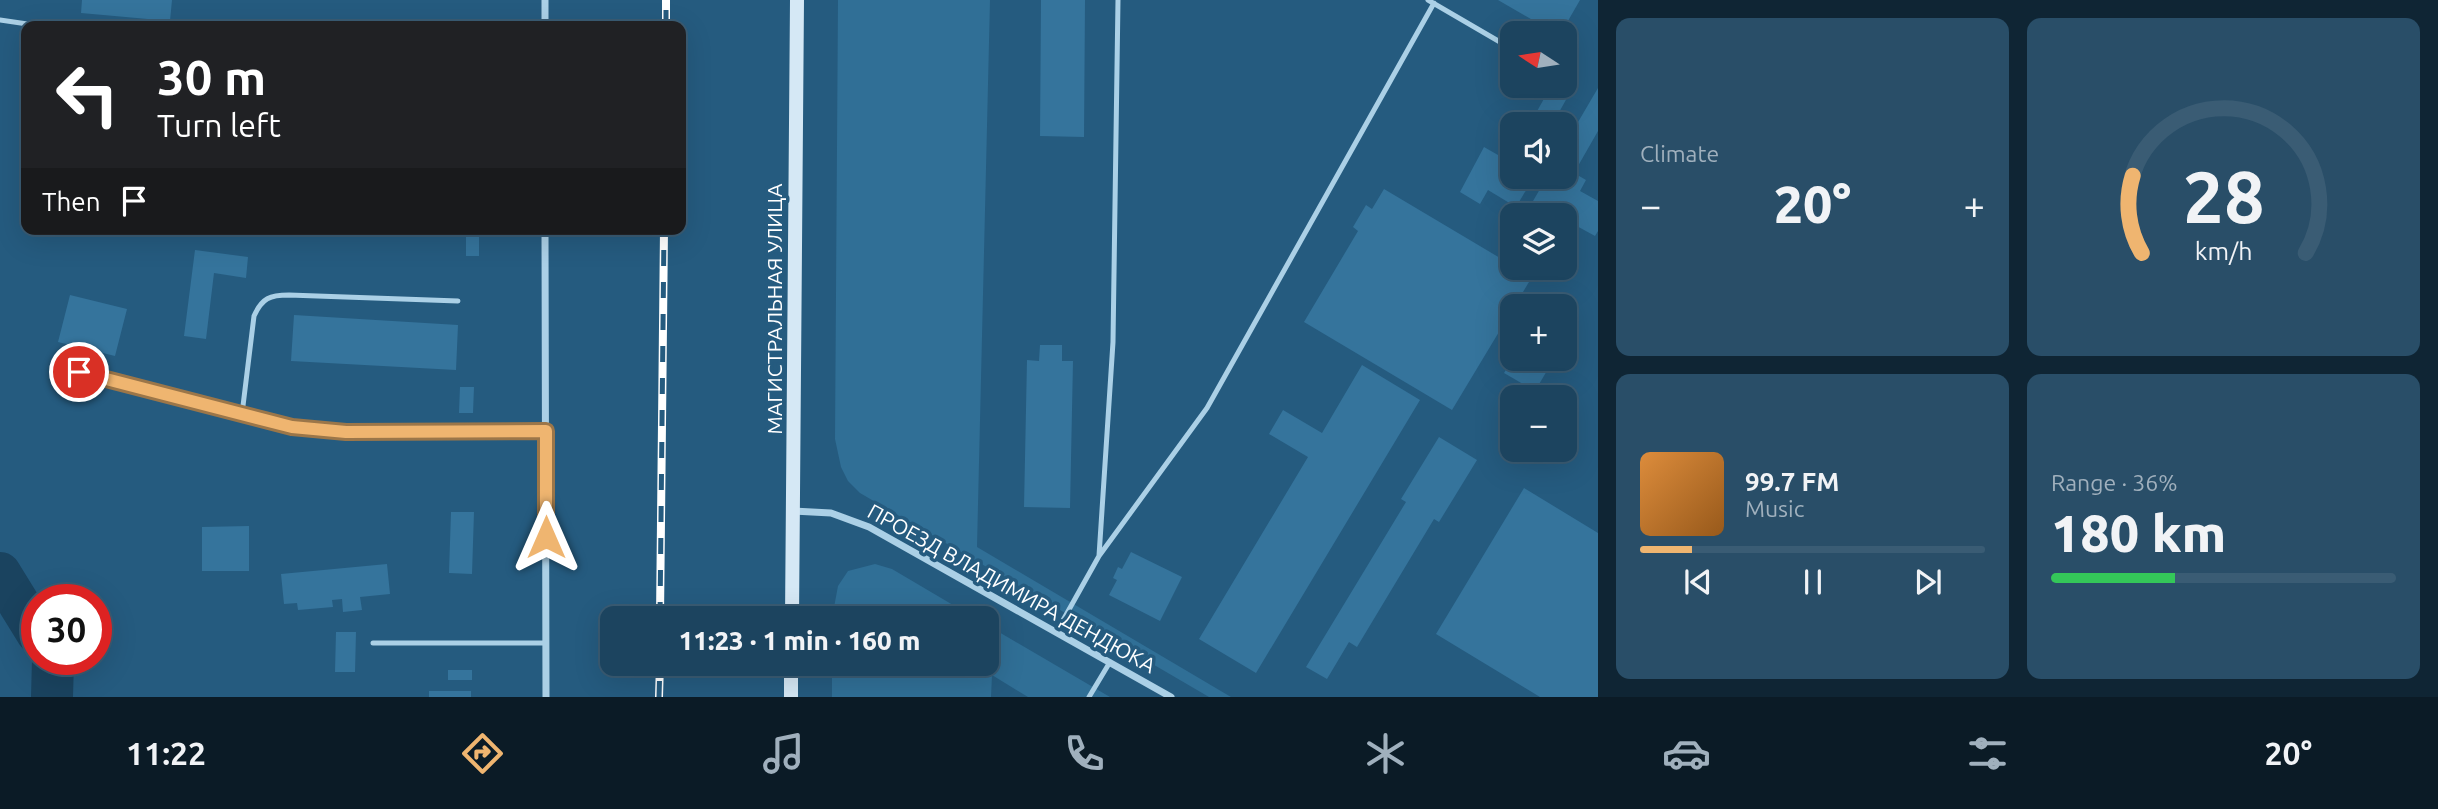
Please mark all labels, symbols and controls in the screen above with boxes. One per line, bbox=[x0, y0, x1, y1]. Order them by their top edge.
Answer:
north arrow bbox=[1500, 21, 1577, 98]
map controls bbox=[1500, 21, 1577, 462]
icon: left bbox=[42, 49, 133, 140]
text: 30 m bbox=[157, 49, 266, 104]
text: Turn left bbox=[157, 107, 281, 143]
button: sound bbox=[1500, 112, 1577, 189]
text: Climate bbox=[1640, 141, 1719, 166]
text: 28 bbox=[2182, 155, 2265, 237]
text: 20° bbox=[1774, 175, 1851, 233]
icon: arrive bbox=[115, 182, 153, 220]
street label: МАГИСТРАЛЬНАЯ УЛИЦА bbox=[762, 183, 786, 434]
text: − bbox=[1640, 184, 1661, 226]
text: + bbox=[1964, 184, 1985, 226]
text: Then bbox=[42, 187, 101, 216]
button: layers bbox=[1500, 203, 1577, 280]
text: km/h bbox=[2195, 237, 2252, 265]
button: + bbox=[1500, 294, 1577, 371]
pin bbox=[49, 342, 109, 402]
icon: arrive bbox=[60, 353, 98, 391]
button: − bbox=[1500, 385, 1577, 462]
text: 99.7 FM bbox=[1745, 467, 1839, 496]
text: Range · 36% bbox=[2051, 470, 2178, 495]
text: Music bbox=[1745, 496, 1804, 521]
street label: ПРОЕЗД ВЛАДИМИРА ДЕНДЮКА bbox=[864, 499, 1161, 678]
position arrow bbox=[509, 500, 583, 574]
text: 180 km bbox=[2051, 504, 2226, 562]
icon: previous bbox=[1679, 563, 1717, 601]
icon: pause bbox=[1794, 563, 1832, 601]
icon: next bbox=[1909, 563, 1947, 601]
speed limit sign: 30 bbox=[21, 584, 112, 675]
text: 11:23 · 1 min · 160 m bbox=[679, 626, 920, 655]
icon: directions bbox=[458, 729, 507, 778]
icon: music bbox=[759, 729, 808, 778]
icon: phone bbox=[1060, 729, 1109, 778]
icon: climate bbox=[1361, 729, 1410, 778]
icon: car bbox=[1662, 729, 1711, 778]
icon: filters bbox=[1963, 729, 2012, 778]
text: 11:22 bbox=[126, 735, 206, 771]
text: 20° bbox=[2265, 735, 2312, 771]

